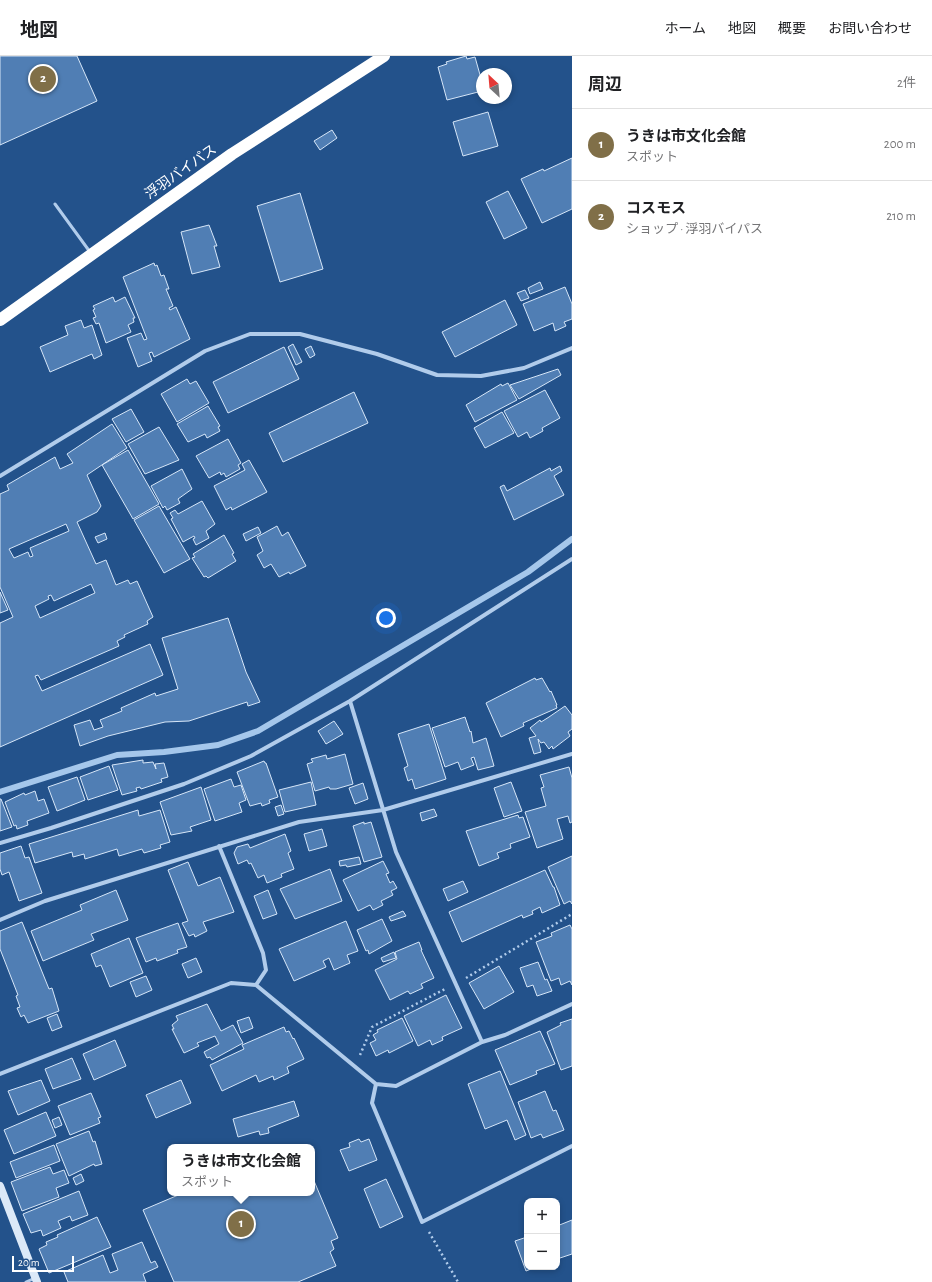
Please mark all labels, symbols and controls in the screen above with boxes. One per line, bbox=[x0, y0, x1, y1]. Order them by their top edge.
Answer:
text: 地図 bbox=[20, 21, 58, 40]
text: ホーム bbox=[664, 22, 706, 36]
text: 地図 bbox=[728, 22, 756, 36]
text: 概要 bbox=[778, 22, 806, 36]
text: お問い合わせ bbox=[828, 22, 912, 36]
pin: 2 bbox=[30, 64, 56, 94]
north arrow bbox=[476, 68, 512, 104]
text: 周辺 bbox=[588, 76, 622, 93]
text: 2件 bbox=[897, 77, 916, 90]
text: うきは市文化会館 bbox=[626, 129, 746, 144]
text: 1 bbox=[599, 138, 603, 151]
text: 200 m bbox=[884, 138, 916, 151]
street label: 浮羽バイパス bbox=[142, 141, 219, 202]
text: スポット bbox=[626, 151, 678, 164]
text: コスモス bbox=[626, 201, 686, 216]
text: 2 bbox=[598, 210, 604, 223]
text: 210 m bbox=[886, 210, 916, 223]
text: ショップ · 浮羽バイパス bbox=[626, 223, 763, 236]
your location bbox=[376, 608, 396, 628]
popup bbox=[167, 1144, 315, 1196]
text: うきは市文化会館 bbox=[181, 1154, 301, 1169]
text: スポット bbox=[181, 1176, 233, 1189]
map controls bbox=[524, 1198, 560, 1270]
button: + bbox=[524, 1198, 560, 1234]
pin: 1 bbox=[228, 1209, 254, 1239]
button: − bbox=[524, 1234, 560, 1270]
scale bar bbox=[12, 1254, 74, 1273]
text: 20 m bbox=[18, 1257, 39, 1268]

